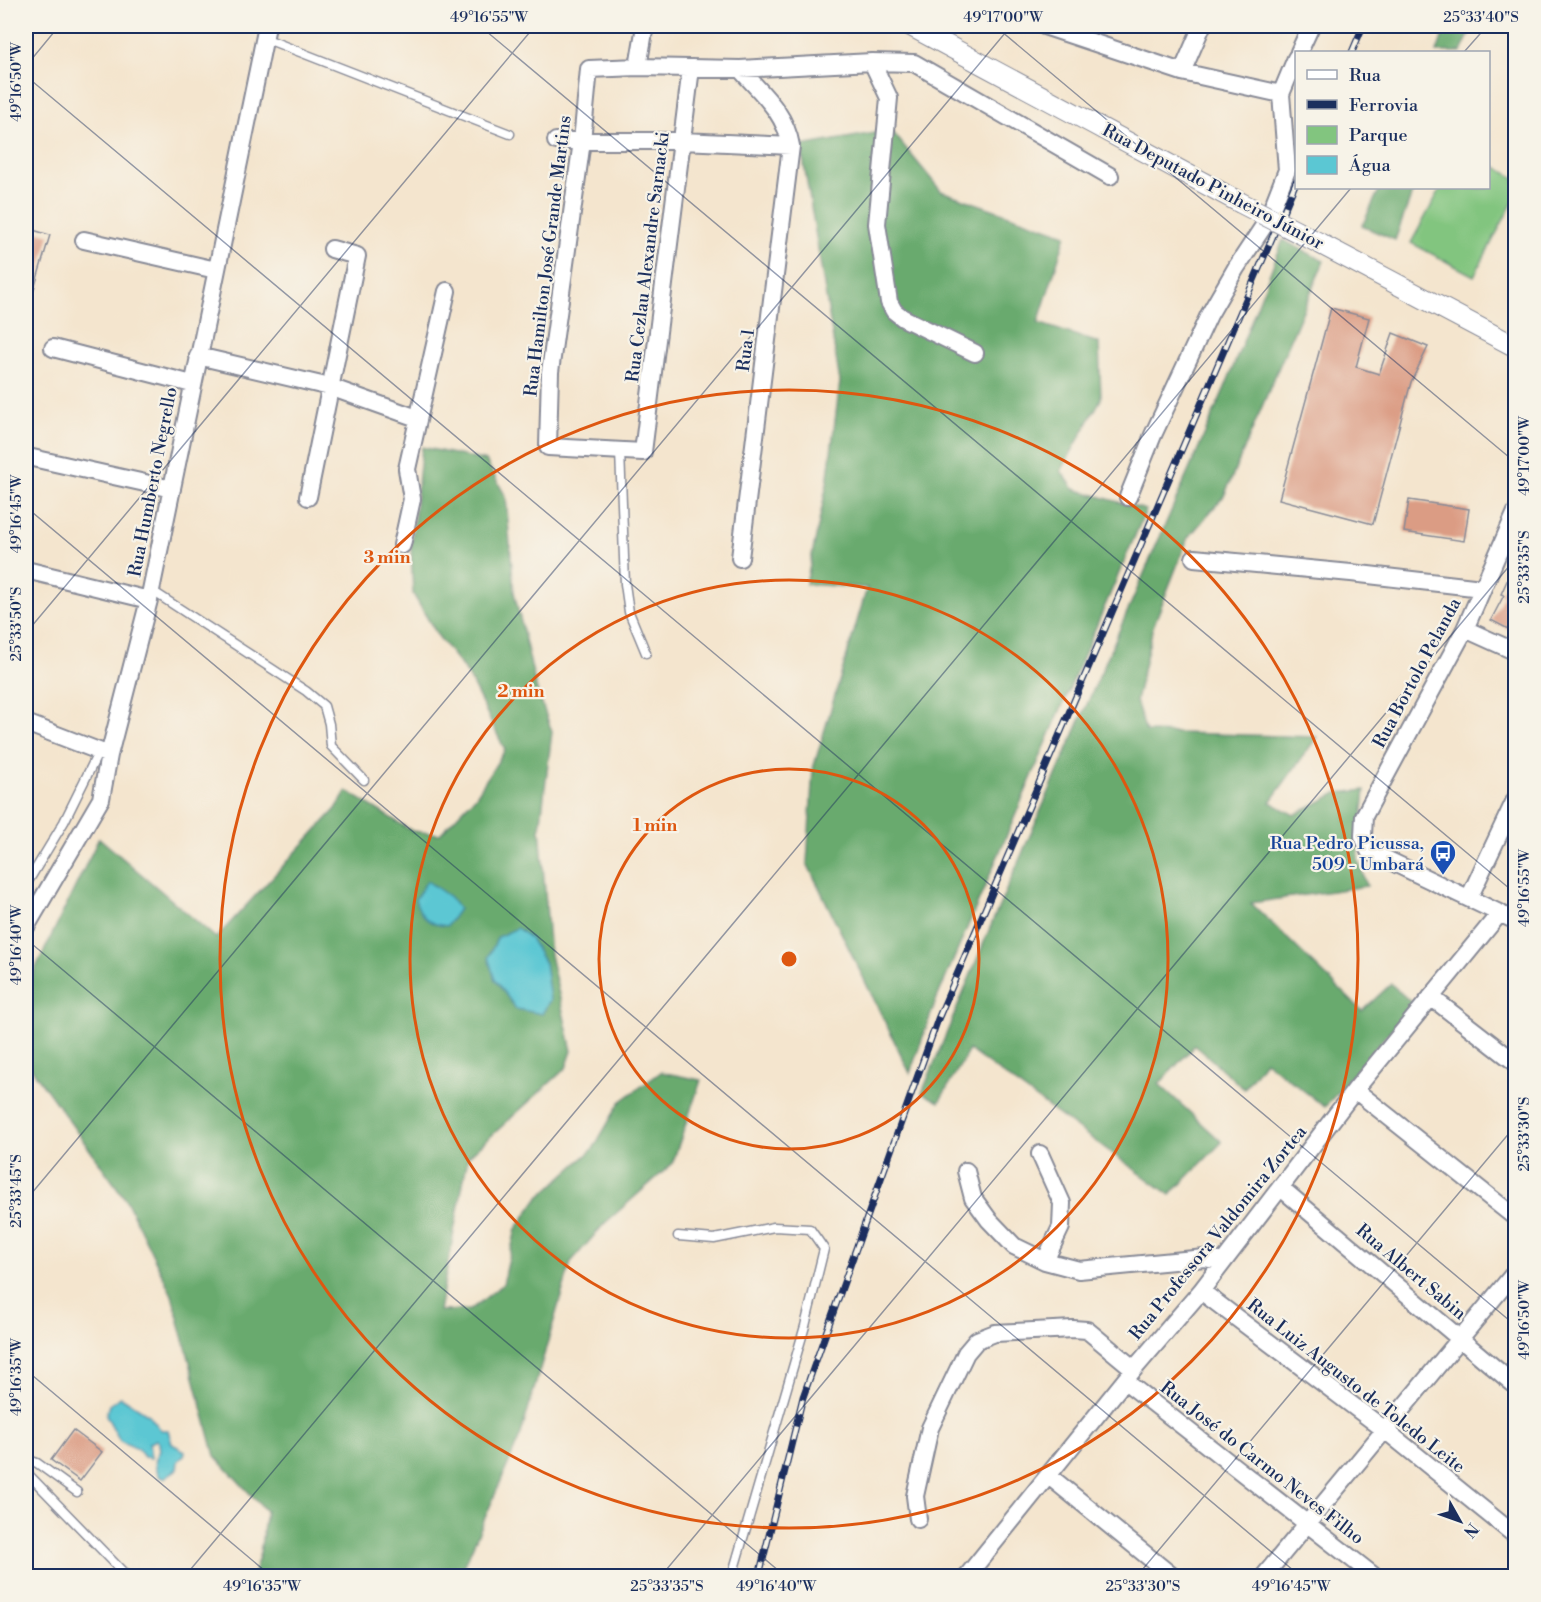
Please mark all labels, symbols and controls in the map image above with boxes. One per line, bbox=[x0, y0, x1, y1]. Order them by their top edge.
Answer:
text: 49°16'55"W bbox=[450, 8, 528, 27]
text: 49°17'00"W bbox=[963, 8, 1043, 27]
text: 25°33'40"S bbox=[1443, 8, 1519, 27]
text: 49°16'50"W bbox=[7, 42, 26, 122]
legend bbox=[1295, 51, 1490, 189]
text: Rua bbox=[1349, 64, 1382, 87]
text: Ferrovia bbox=[1349, 94, 1419, 117]
street label: Rua Hamilton José Grande Martins bbox=[519, 114, 577, 398]
street label: Rua Deputado Pinheiro Júnior bbox=[1098, 119, 1328, 255]
text: Parque bbox=[1349, 124, 1408, 147]
street label: Rua Cezlau Alexandre Sarnacki bbox=[621, 130, 675, 384]
text: Água bbox=[1348, 154, 1391, 177]
street label: Rua 1 bbox=[732, 327, 760, 373]
street label: Rua Humberto Negrello bbox=[123, 385, 183, 579]
text: 49°17'00"W bbox=[1515, 416, 1534, 496]
text: 49°16'45"W bbox=[7, 474, 26, 553]
text: 25°33'35"S bbox=[1515, 530, 1534, 604]
text: 3 min bbox=[364, 546, 410, 569]
text: 25°33'50"S bbox=[7, 587, 26, 661]
street label: Rua Bortolo Pelanda bbox=[1368, 593, 1467, 752]
text: 2 min bbox=[497, 680, 545, 703]
text: 1 min bbox=[633, 814, 677, 837]
place label: Rua Pedro Picussa, 509 - Umbará bbox=[1270, 832, 1425, 876]
bus stop icon: Rua Pedro Picussa, 509 - Umbará bbox=[1428, 838, 1458, 876]
text: 49°16'55"W bbox=[1515, 849, 1534, 927]
text: 49°16'40"W bbox=[7, 904, 26, 985]
centre of rings bbox=[779, 949, 799, 969]
text: 25°33'30"S bbox=[1515, 1097, 1534, 1171]
street label: Rua Professora Valdomira Zortea bbox=[1124, 1120, 1312, 1345]
text: 25°33'45"S bbox=[7, 1154, 26, 1228]
street label: Rua Albert Sabin bbox=[1351, 1219, 1471, 1325]
text: 49°16'50"W bbox=[1515, 1280, 1534, 1360]
street label: Rua Luiz Augusto de Toledo Leite bbox=[1242, 1294, 1470, 1478]
text: 49°16'35"W bbox=[7, 1338, 26, 1416]
street label: Rua José do Carmo Neves Filho bbox=[1155, 1376, 1369, 1550]
north arrow bbox=[1430, 1491, 1490, 1551]
text: N bbox=[1459, 1519, 1482, 1542]
text: 49°16'35"W bbox=[223, 1577, 301, 1596]
text: 25°33'35"S bbox=[630, 1577, 704, 1596]
text: 49°16'40"W bbox=[736, 1577, 817, 1596]
text: 25°33'30"S bbox=[1106, 1577, 1180, 1596]
text: 49°16'45"W bbox=[1252, 1577, 1331, 1596]

